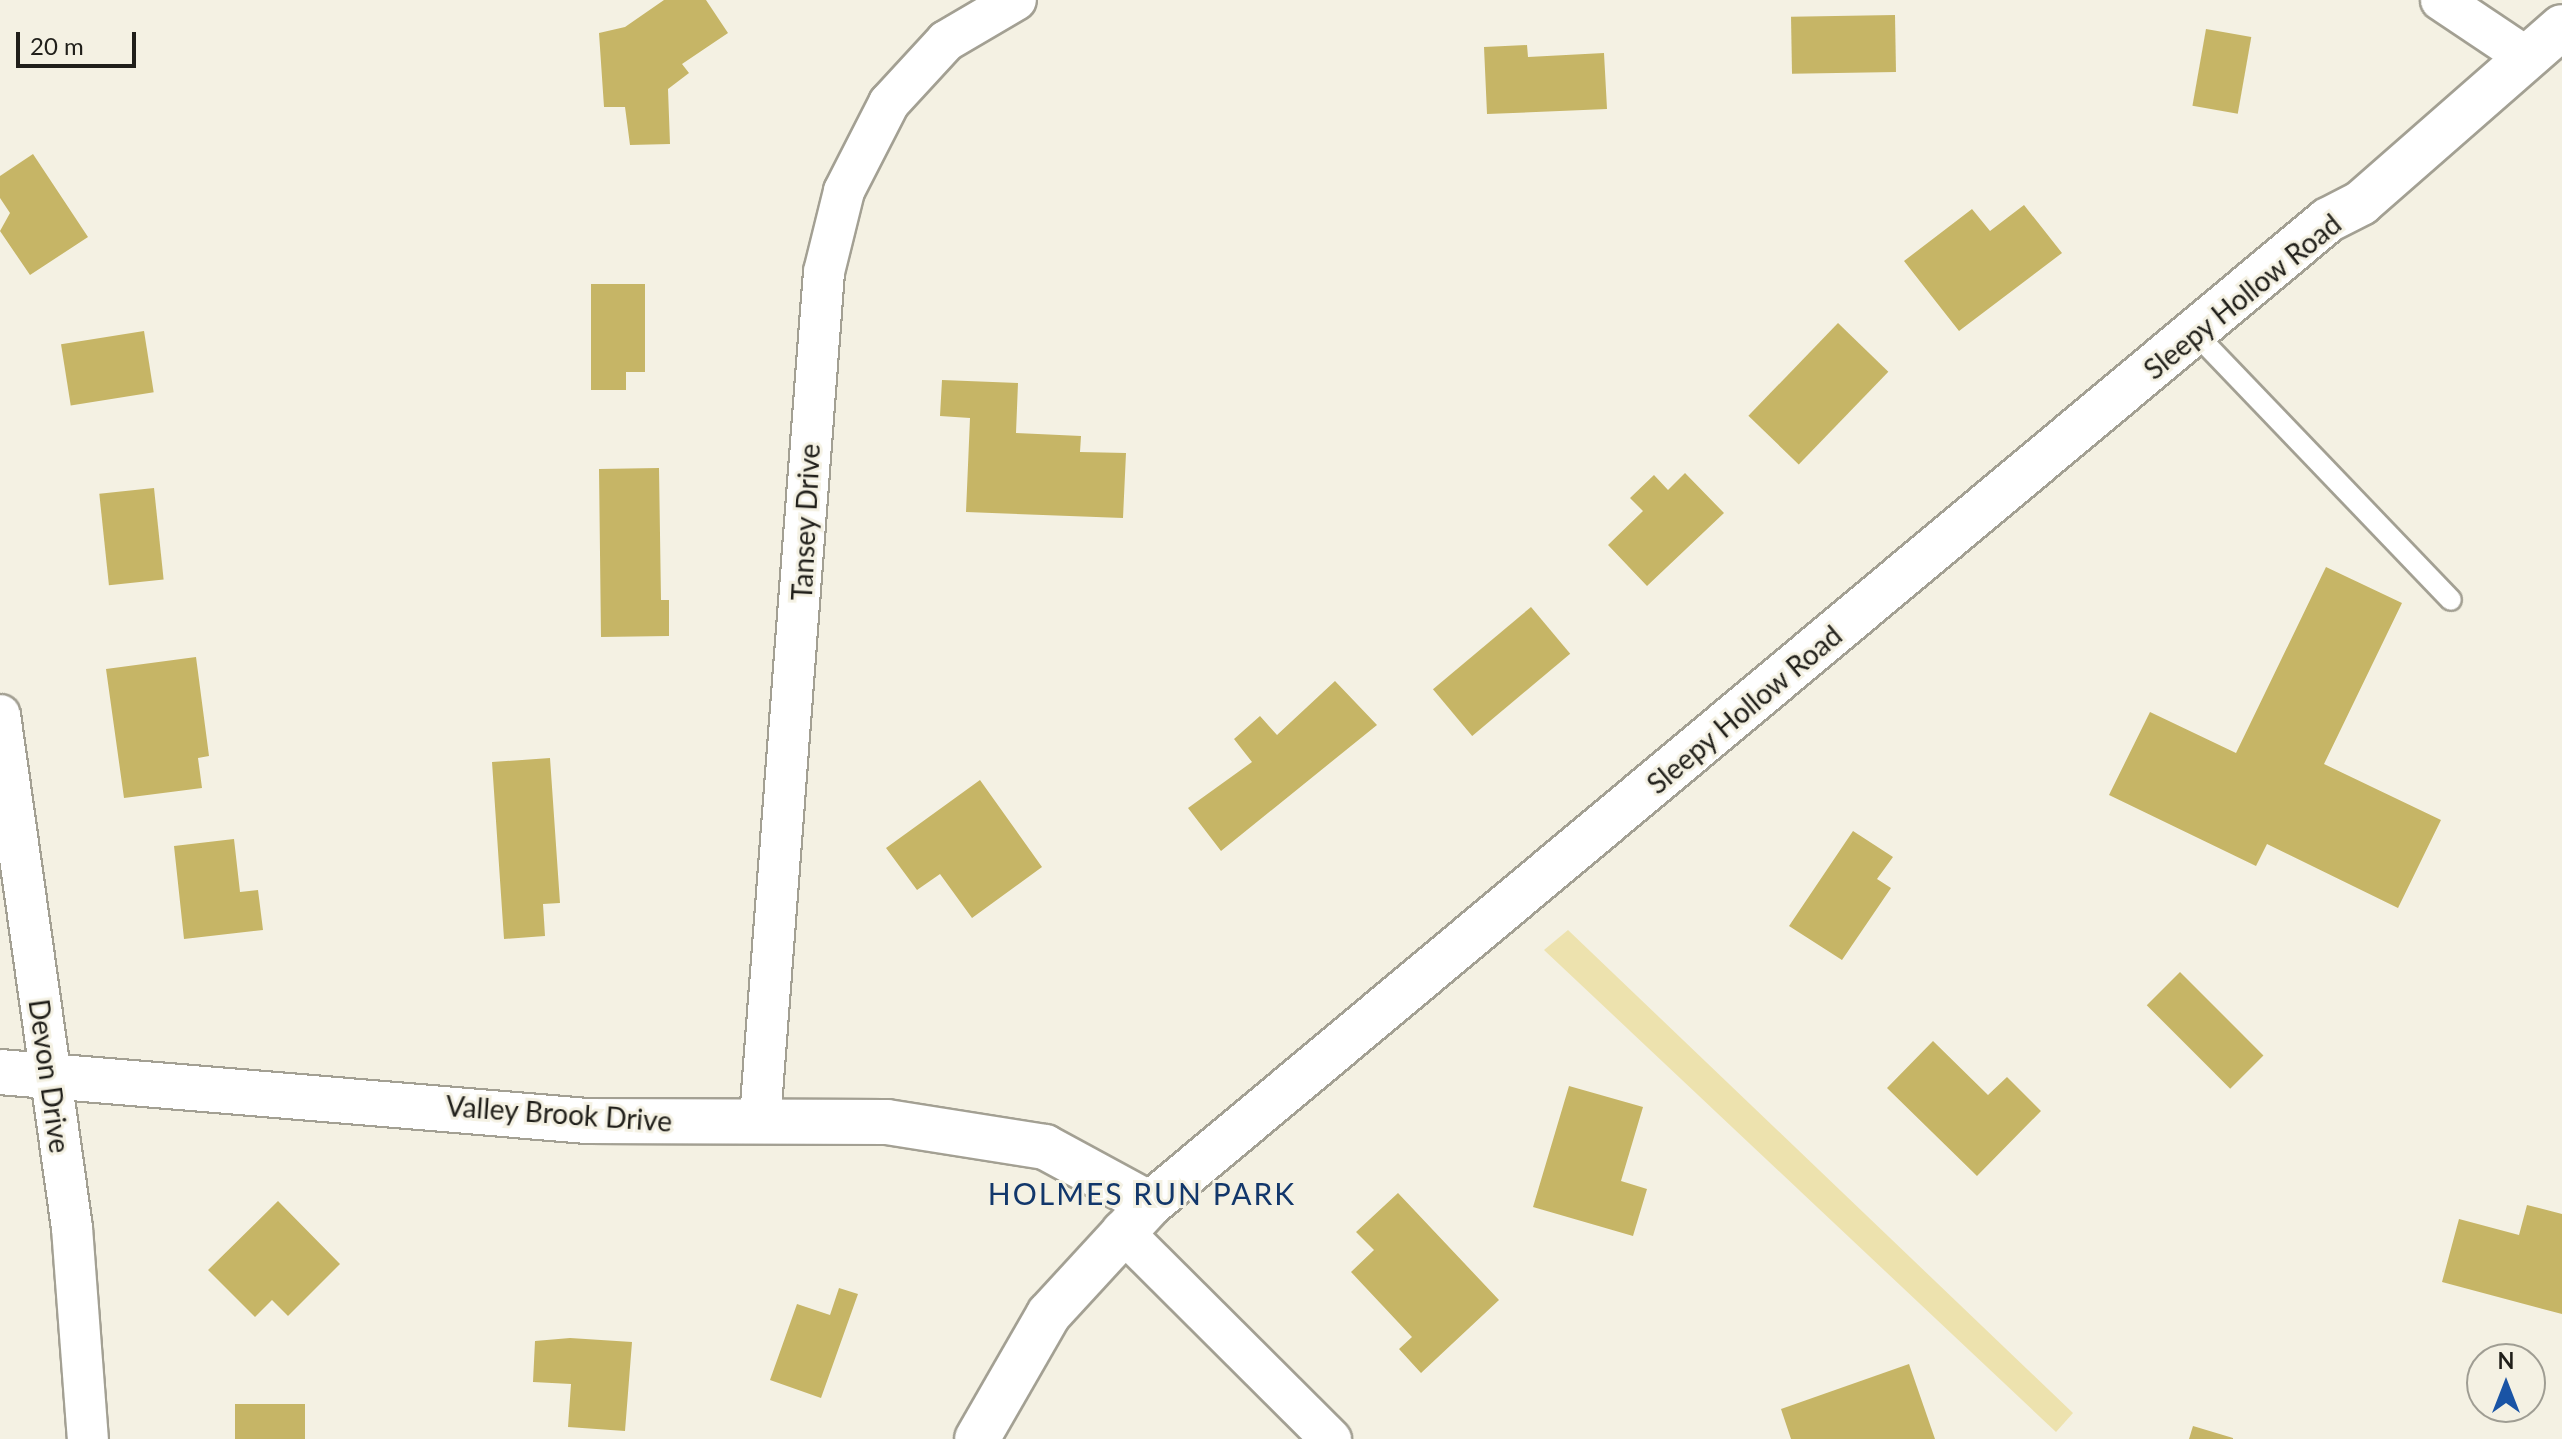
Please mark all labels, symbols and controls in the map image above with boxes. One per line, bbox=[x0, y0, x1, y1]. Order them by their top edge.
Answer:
scale bar bbox=[20, 16, 140, 66]
text: 20 m bbox=[30, 31, 84, 60]
street label: Sleepy Hollow Road bbox=[2136, 206, 2348, 386]
street label: Tansey Drive bbox=[784, 442, 826, 602]
street label: Sleepy Hollow Road bbox=[1639, 617, 1849, 801]
street label: Devon Drive bbox=[23, 997, 77, 1155]
street label: Valley Brook Drive bbox=[444, 1088, 674, 1138]
district label: HOLMES RUN PARK bbox=[988, 1175, 1296, 1211]
north arrow bbox=[2466, 1343, 2546, 1423]
text: N bbox=[2498, 1347, 2514, 1374]

